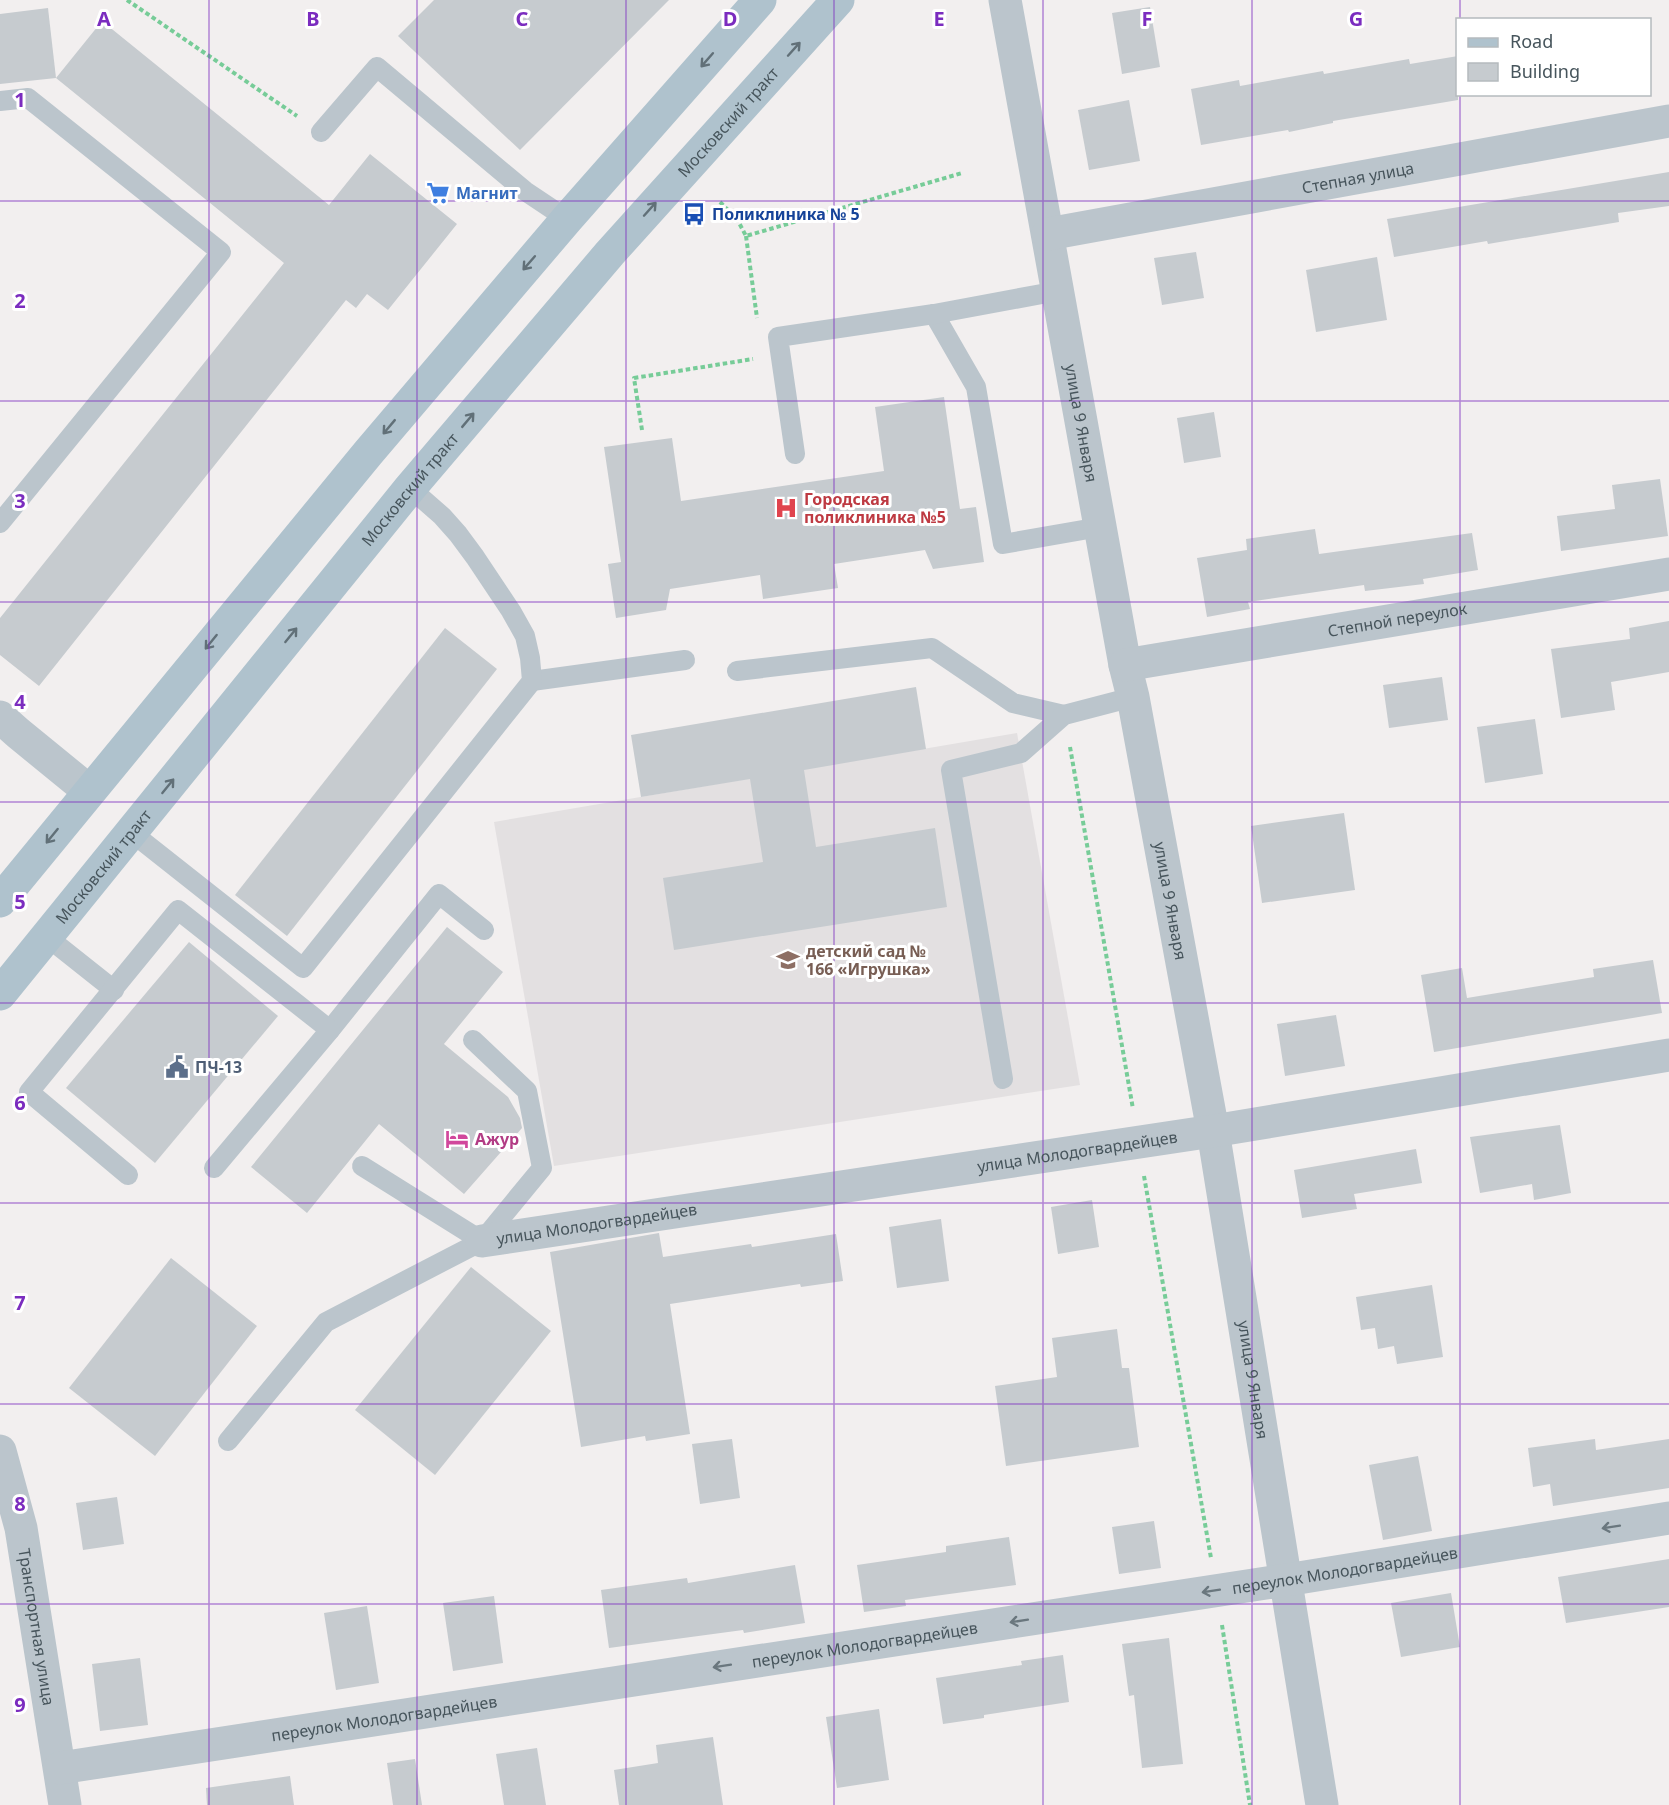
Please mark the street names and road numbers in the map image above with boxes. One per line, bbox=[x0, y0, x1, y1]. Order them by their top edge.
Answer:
street label: Московский тракт bbox=[673, 62, 784, 182]
street label: Степная улица bbox=[1300, 157, 1416, 199]
street label: улица 9 Января bbox=[1060, 362, 1103, 484]
street label: Московский тракт bbox=[356, 428, 464, 551]
street label: Степной переулок bbox=[1326, 597, 1469, 642]
street label: Московский тракт bbox=[50, 804, 157, 928]
street label: улица 9 Января bbox=[1149, 840, 1192, 962]
street label: улица Молодогвардейцев bbox=[976, 1125, 1179, 1177]
street label: улица Молодогвардейцев bbox=[495, 1198, 698, 1250]
street label: улица 9 Января bbox=[1233, 1319, 1274, 1441]
street label: переулок Молодогвардейцев bbox=[1230, 1541, 1459, 1599]
street label: Транспортная улица bbox=[13, 1547, 60, 1707]
street label: переулок Молодогвардейцев bbox=[750, 1616, 979, 1673]
street label: переулок Молодогвардейцев bbox=[270, 1690, 499, 1746]

